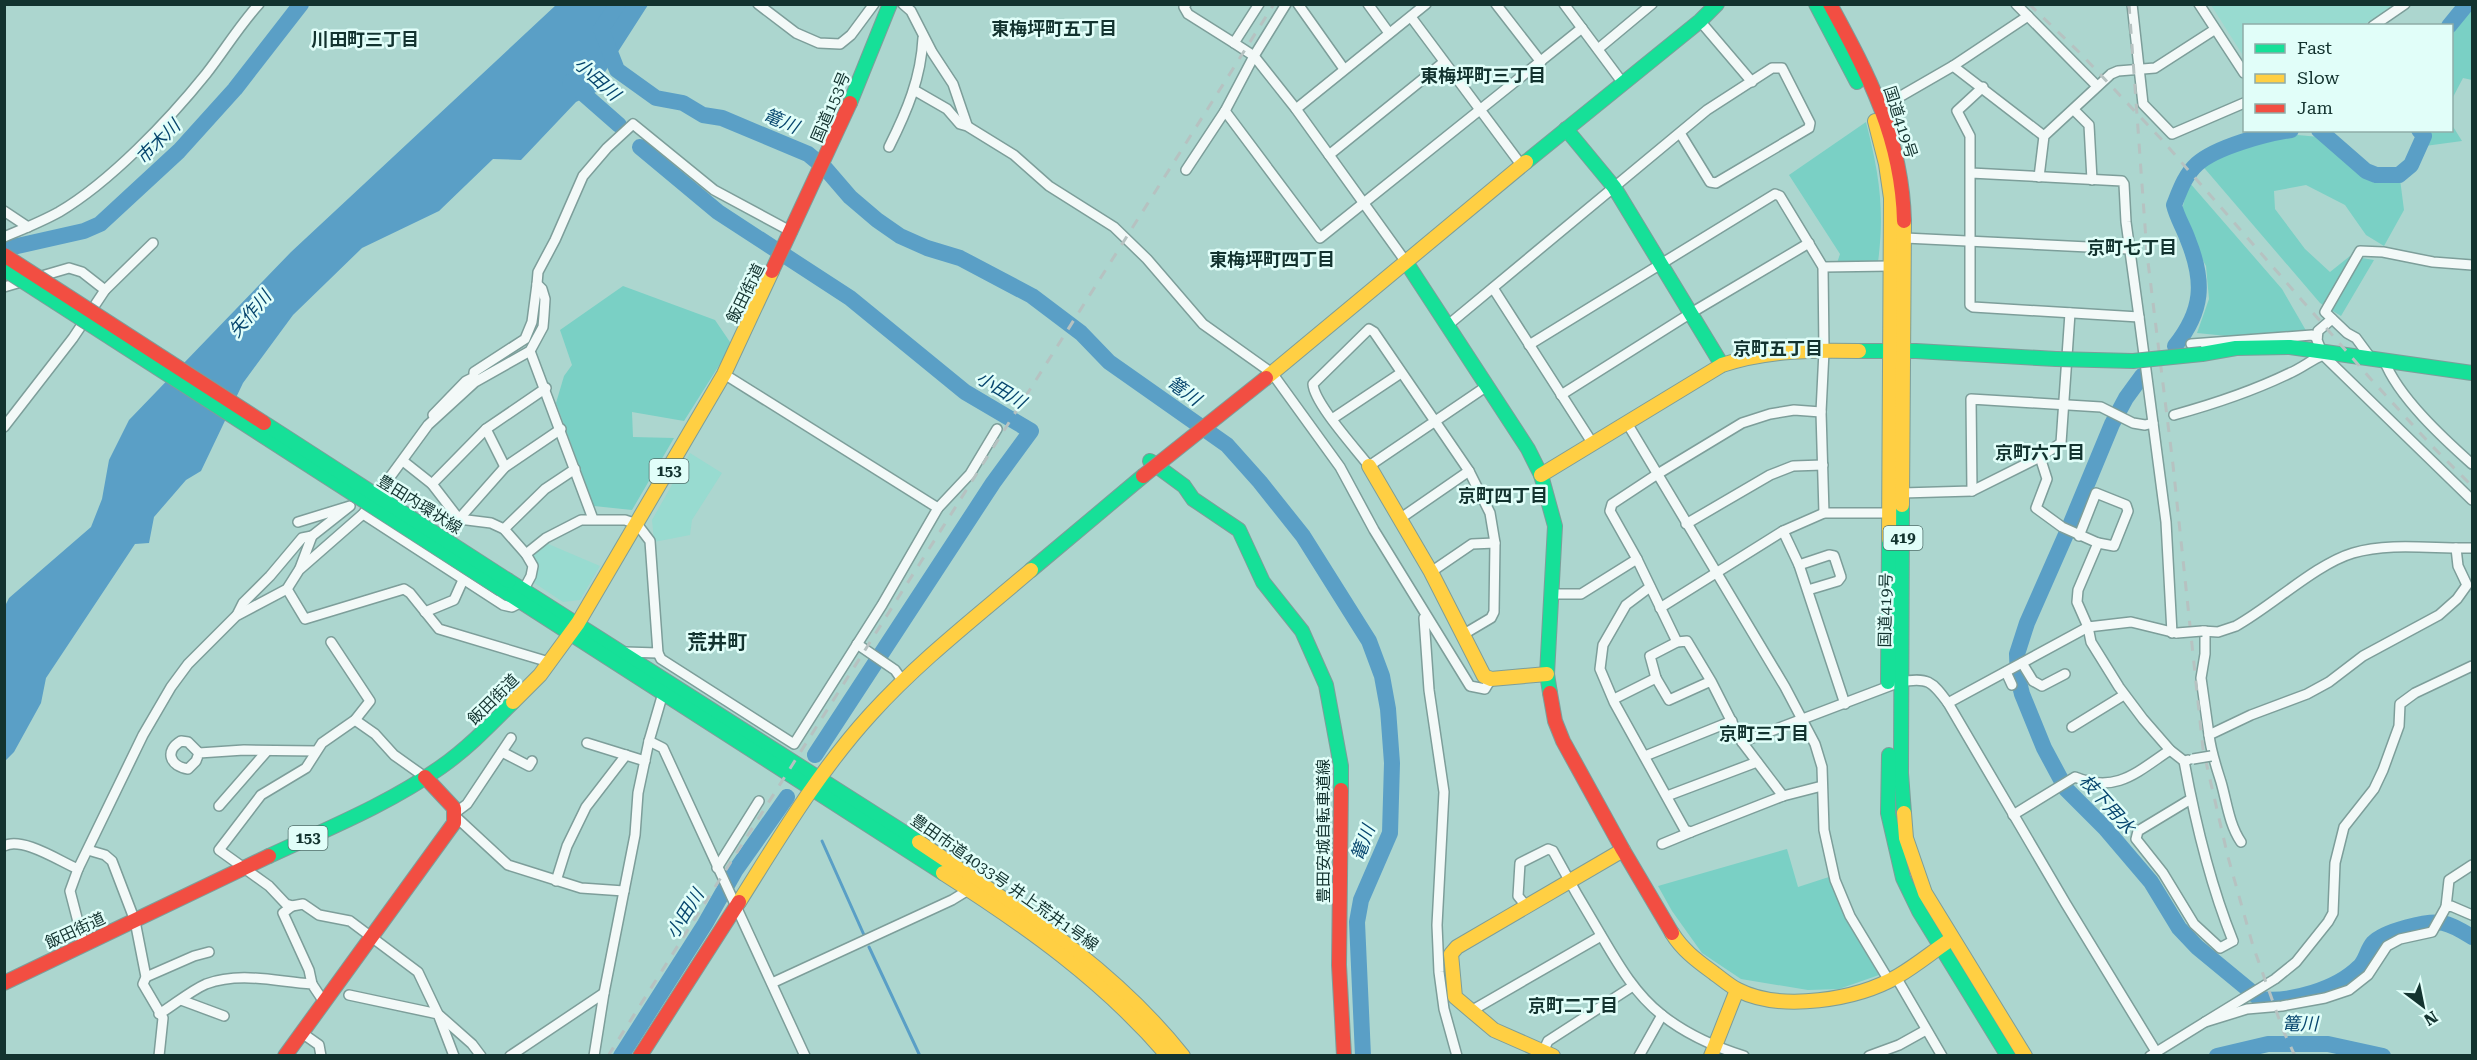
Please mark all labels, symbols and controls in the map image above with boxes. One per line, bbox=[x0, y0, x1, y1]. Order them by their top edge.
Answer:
district label: 東梅坪町五丁目 bbox=[991, 18, 1117, 39]
legend bbox=[2243, 24, 2453, 132]
district label: 川田町三丁目 bbox=[311, 29, 419, 50]
text: Fast bbox=[2297, 37, 2332, 58]
water label: 小田川 bbox=[570, 53, 626, 106]
district label: 東梅坪町三丁目 bbox=[1420, 65, 1546, 86]
text: Slow bbox=[2297, 67, 2339, 88]
street label: 国道153号 bbox=[807, 69, 854, 145]
street label: 国道419号 bbox=[1880, 84, 1921, 161]
text: Jam bbox=[2297, 97, 2333, 118]
water label: 篭川 bbox=[761, 104, 804, 138]
water label: 市木川 bbox=[131, 114, 186, 168]
district label: 京町七丁目 bbox=[2087, 237, 2177, 258]
district label: 東梅坪町四丁目 bbox=[1209, 249, 1335, 270]
street label: 飯田街道 bbox=[723, 260, 768, 326]
water label: 矢作川 bbox=[224, 285, 276, 341]
district label: 京町五丁目 bbox=[1733, 338, 1823, 359]
water label: 小田川 bbox=[973, 367, 1032, 414]
water label: 篭川 bbox=[1164, 372, 1207, 411]
district label: 京町六丁目 bbox=[1995, 442, 2085, 463]
road number: 153 bbox=[650, 459, 688, 483]
street label: 豊田内環状線 bbox=[374, 471, 465, 538]
district label: 京町四丁目 bbox=[1458, 485, 1548, 506]
road number: 419 bbox=[1884, 526, 1922, 550]
street label: 国道419号 bbox=[1875, 572, 1896, 648]
district label: 荒井町 bbox=[687, 630, 747, 654]
street label: 飯田街道 bbox=[464, 670, 523, 729]
district label: 京町三丁目 bbox=[1719, 723, 1809, 744]
street label: 豊田安城自転車道線 bbox=[1314, 759, 1333, 903]
water label: 枝下用水 bbox=[2075, 770, 2141, 839]
street label: 豊田市道4033号 井上荒井1号線 bbox=[907, 810, 1102, 955]
water label: 篭川 bbox=[1347, 820, 1379, 863]
road number: 153 bbox=[288, 826, 328, 850]
water label: 小田川 bbox=[661, 884, 709, 942]
street label: 飯田街道 bbox=[42, 908, 108, 953]
north arrow bbox=[2393, 976, 2453, 1036]
district label: 京町二丁目 bbox=[1528, 995, 1618, 1016]
text: N bbox=[2420, 1007, 2441, 1030]
water label: 篭川 bbox=[2282, 1013, 2320, 1034]

